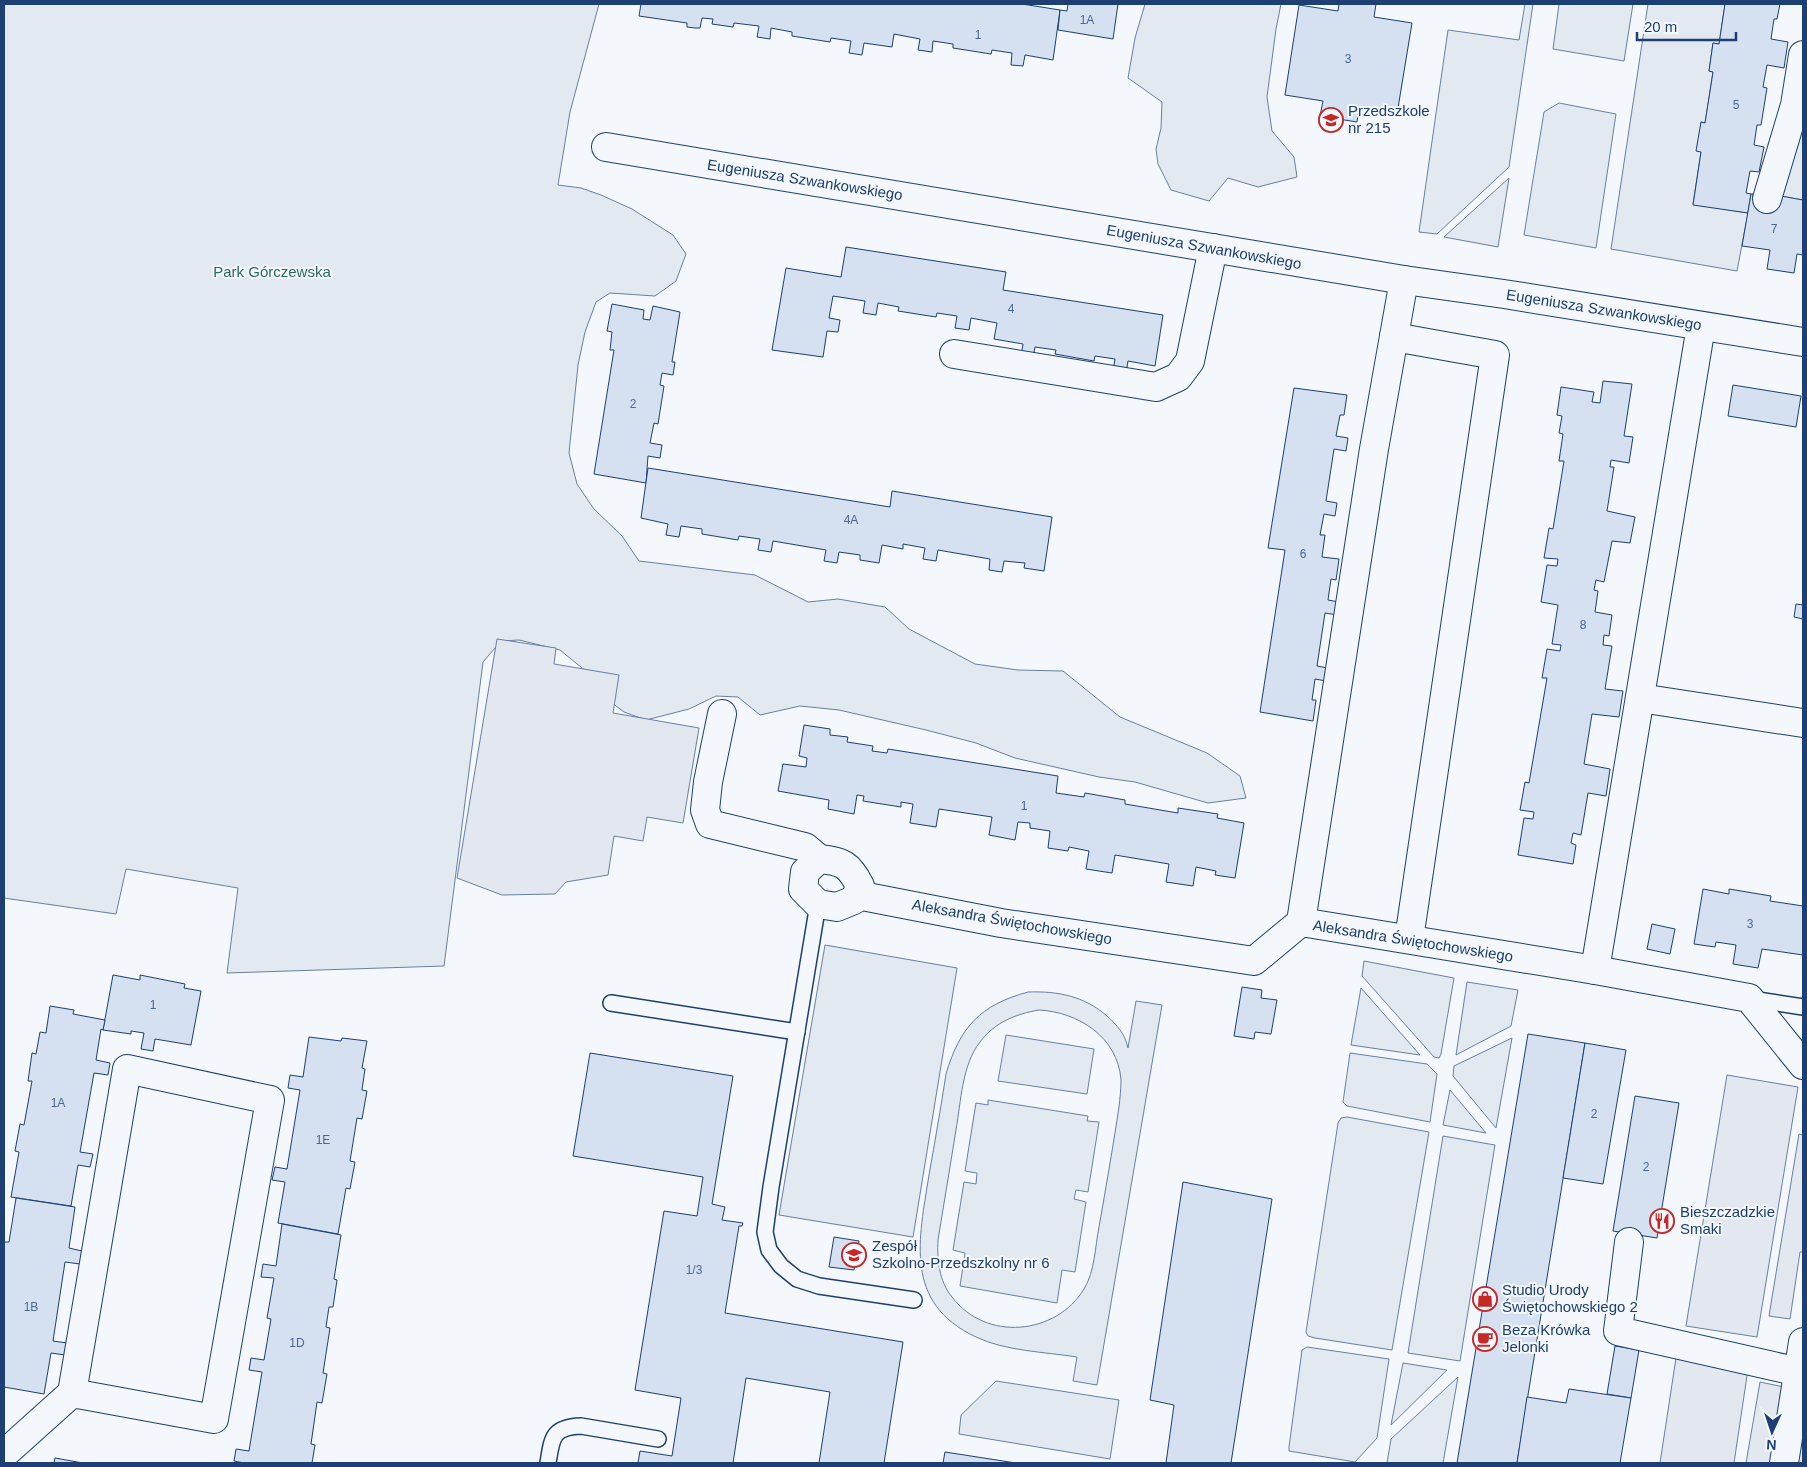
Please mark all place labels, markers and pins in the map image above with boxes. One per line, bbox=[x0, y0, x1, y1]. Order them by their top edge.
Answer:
place label: Przedszkole nr 215 bbox=[1348, 102, 1430, 136]
school or university icon: Przedszkole nr 215 bbox=[1318, 107, 1344, 133]
place label: Bieszczadzkie Smaki bbox=[1680, 1203, 1775, 1237]
restaurant icon: Bieszczadzkie Smaki bbox=[1649, 1208, 1675, 1234]
place label: Zespół Szkolno-Przedszkolny nr 6 bbox=[872, 1237, 1050, 1271]
school or university icon: Zespół Szkolno-Przedszkolny nr 6 bbox=[841, 1242, 867, 1268]
place label: Studio Urody Świętochowskiego 2 bbox=[1502, 1281, 1638, 1315]
shop icon: Studio Urody Świętochowskiego 2 bbox=[1472, 1286, 1498, 1312]
place label: Beza Krówka Jelonki bbox=[1502, 1321, 1591, 1355]
cafe icon: Beza Krówka Jelonki bbox=[1472, 1326, 1498, 1352]

